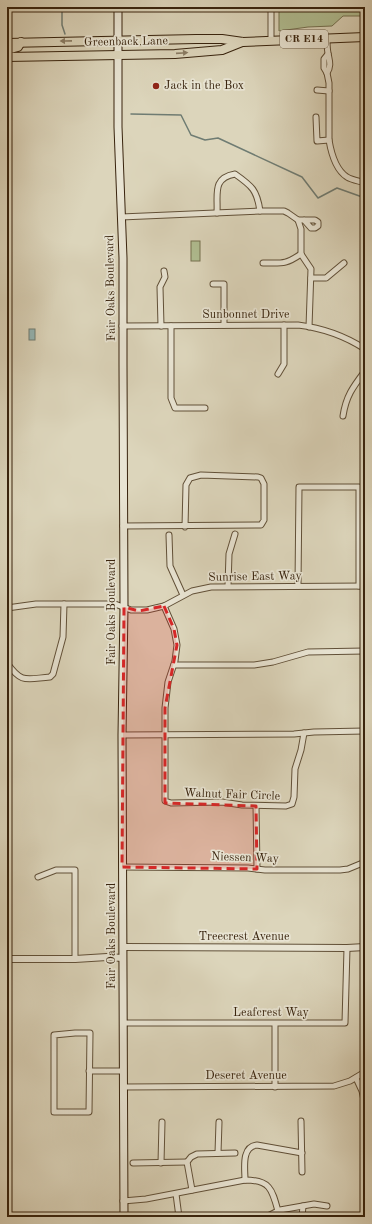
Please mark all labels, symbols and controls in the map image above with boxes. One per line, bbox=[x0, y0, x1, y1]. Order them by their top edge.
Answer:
road number: CR E14 bbox=[280, 30, 328, 48]
street label: Greenback Lane bbox=[84, 35, 169, 49]
one-way arrow bbox=[59, 38, 72, 44]
one-way arrow bbox=[176, 50, 188, 57]
place label: Jack in the Box bbox=[164, 80, 244, 92]
marker: Jack in the Box bbox=[151, 81, 161, 91]
street label: Fair Oaks Boulevard bbox=[104, 235, 118, 341]
street label: Sunbonnet Drive bbox=[202, 309, 290, 321]
street label: Fair Oaks Boulevard bbox=[106, 559, 118, 665]
street label: Sunrise East Way bbox=[208, 570, 302, 584]
street label: Walnut Fair Circle bbox=[184, 787, 281, 803]
street label: Niessen Way bbox=[211, 851, 280, 865]
street label: Fair Oaks Boulevard bbox=[106, 883, 118, 989]
street label: Treecrest Avenue bbox=[198, 931, 290, 943]
street label: Leafcrest Way bbox=[233, 1007, 310, 1019]
street label: Deseret Avenue bbox=[205, 1070, 287, 1082]

